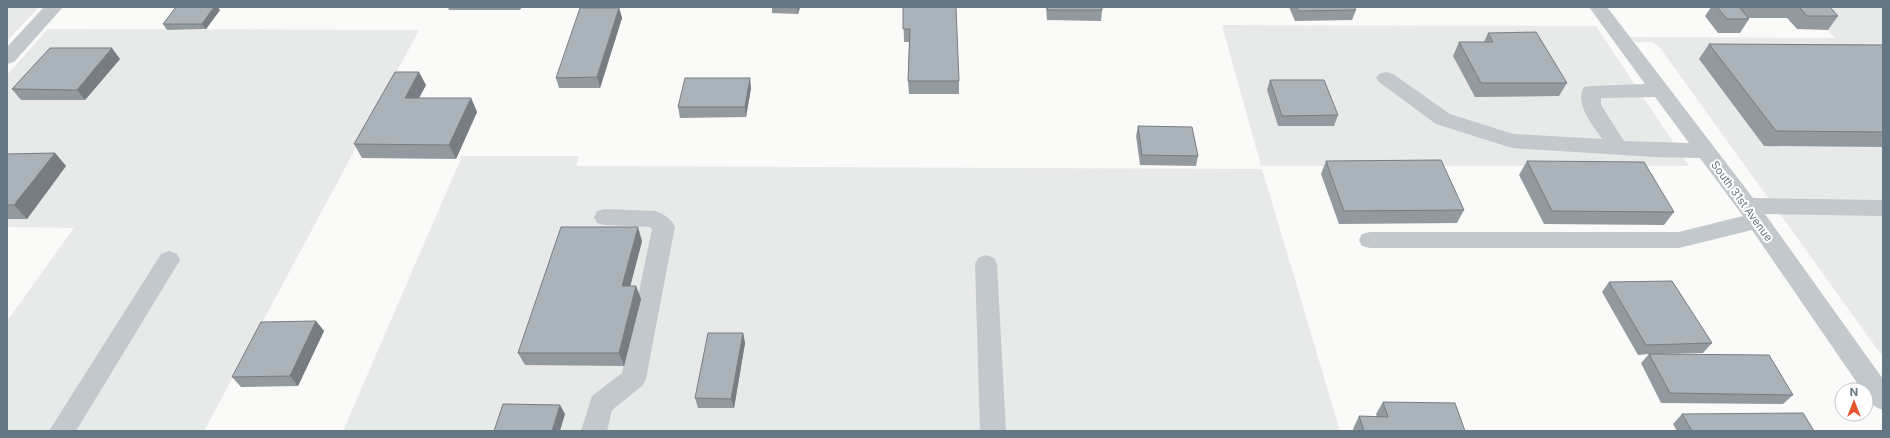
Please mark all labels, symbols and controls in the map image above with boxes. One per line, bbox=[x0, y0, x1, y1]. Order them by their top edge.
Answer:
street label: South 31st Avenue bbox=[1708, 158, 1776, 244]
north arrow bbox=[1834, 382, 1874, 422]
text: N bbox=[1850, 385, 1858, 399]

